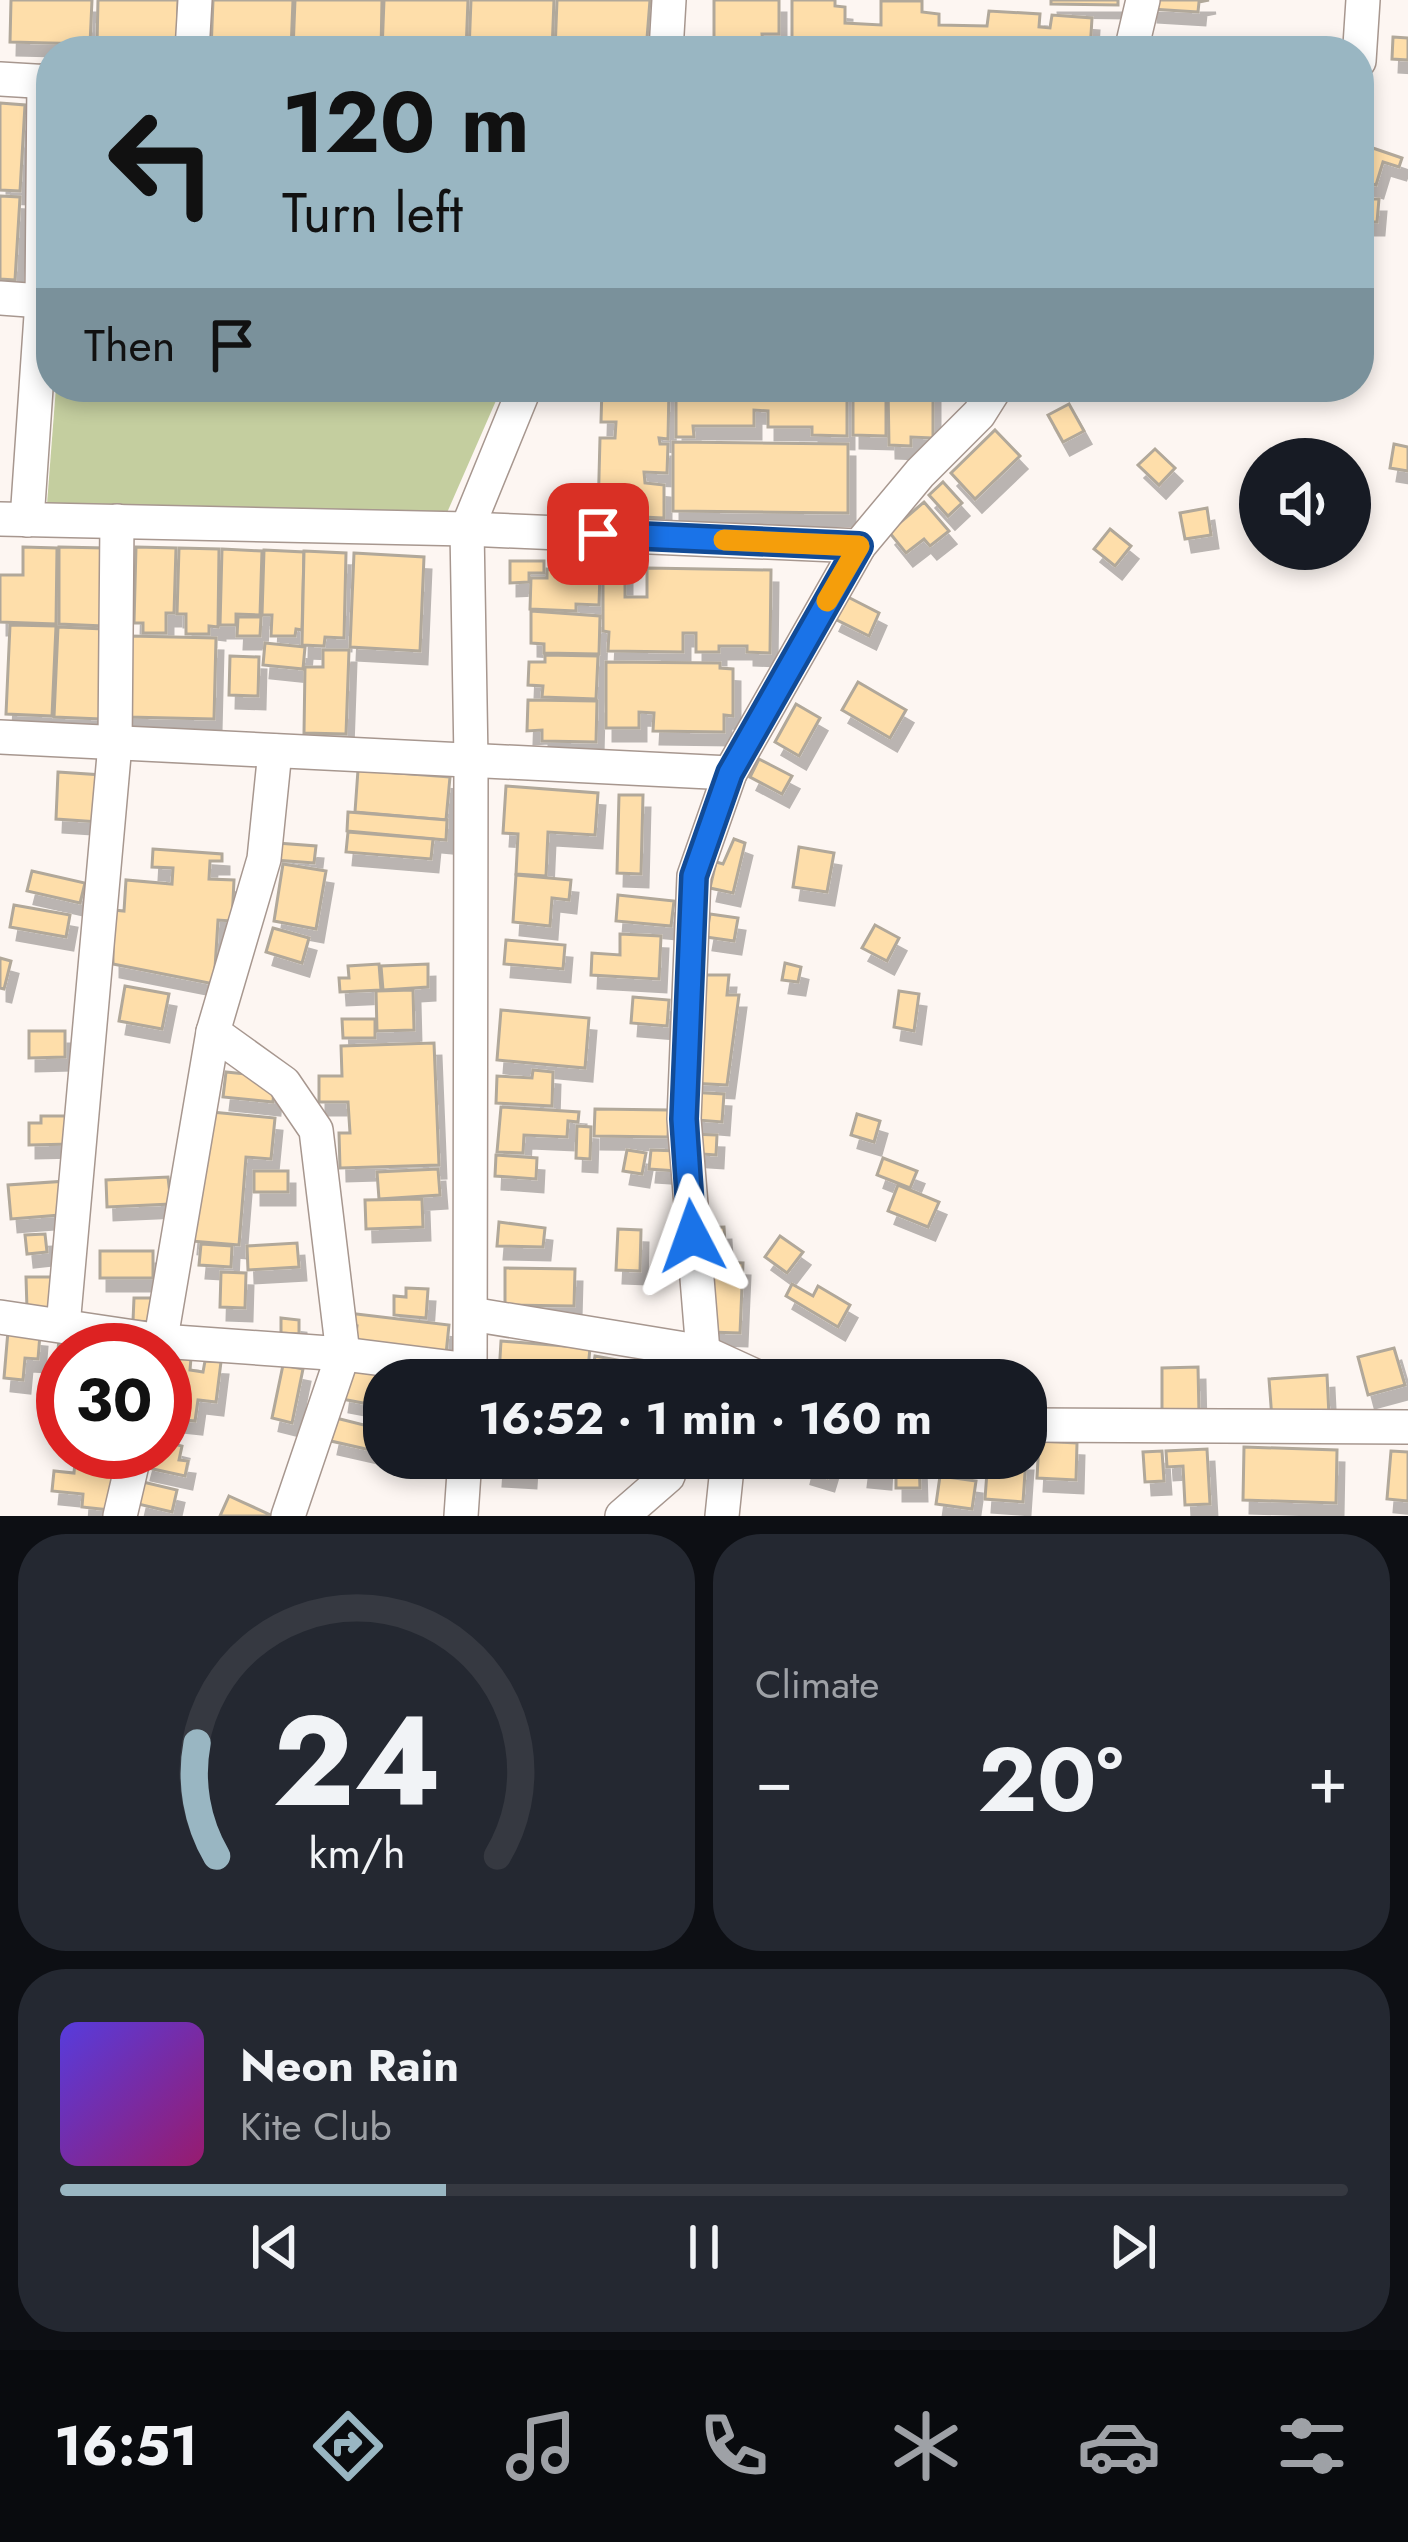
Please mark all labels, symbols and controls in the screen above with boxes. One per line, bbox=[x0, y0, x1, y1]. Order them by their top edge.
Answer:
text: 120 m bbox=[282, 62, 530, 184]
icon: left bbox=[84, 84, 240, 240]
text: Turn left bbox=[282, 174, 463, 252]
icon: arrive bbox=[199, 312, 265, 378]
text: Then bbox=[84, 313, 175, 378]
map controls bbox=[1239, 438, 1371, 570]
button: sound bbox=[1239, 438, 1371, 570]
pin bbox=[547, 483, 649, 585]
icon: arrive bbox=[565, 501, 631, 567]
position arrow bbox=[629, 1173, 755, 1299]
speed limit sign: 30 bbox=[36, 1323, 192, 1479]
text: 16:52 · 1 min · 160 m bbox=[478, 1386, 932, 1451]
text: Climate bbox=[755, 1656, 879, 1713]
text: 24 bbox=[272, 1671, 441, 1852]
text: 20° bbox=[978, 1715, 1123, 1845]
text: − bbox=[755, 1732, 794, 1828]
text: + bbox=[1307, 1732, 1348, 1828]
text: km/h bbox=[308, 1821, 405, 1883]
text: Neon Rain bbox=[240, 2033, 459, 2098]
text: Kite Club bbox=[240, 2098, 392, 2155]
icon: previous bbox=[242, 2214, 308, 2280]
icon: pause bbox=[671, 2214, 737, 2280]
icon: next bbox=[1100, 2214, 1166, 2280]
icon: directions bbox=[306, 2404, 390, 2488]
icon: music bbox=[499, 2404, 583, 2488]
icon: phone bbox=[692, 2404, 776, 2488]
icon: climate bbox=[884, 2404, 968, 2488]
icon: car bbox=[1077, 2404, 1161, 2488]
icon: filters bbox=[1270, 2404, 1354, 2488]
text: 16:51 bbox=[54, 2407, 198, 2485]

